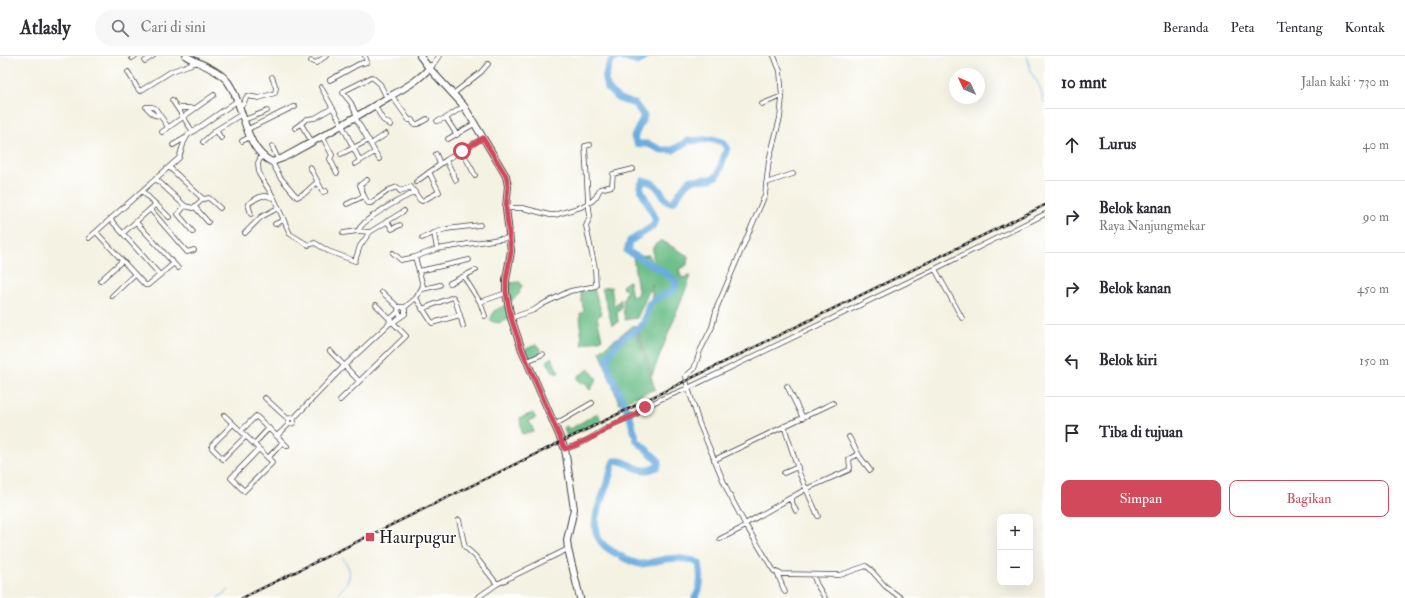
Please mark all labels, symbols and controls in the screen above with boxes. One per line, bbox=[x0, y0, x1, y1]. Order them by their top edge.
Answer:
search box bbox=[95, 10, 375, 46]
text: Atlasly bbox=[20, 16, 71, 40]
icon: search bbox=[109, 17, 131, 39]
text: Cari di sini bbox=[141, 18, 206, 37]
text: Beranda bbox=[1163, 19, 1209, 36]
text: Peta bbox=[1231, 19, 1255, 36]
text: Tentang bbox=[1277, 19, 1323, 36]
text: Kontak bbox=[1345, 19, 1385, 36]
north arrow bbox=[949, 68, 985, 104]
text: 10 mnt bbox=[1061, 72, 1107, 93]
text: Jalan kaki · 730 m bbox=[1301, 74, 1389, 90]
icon: ahead bbox=[1061, 134, 1083, 156]
text: Lurus bbox=[1099, 135, 1136, 154]
text: 40 m bbox=[1363, 137, 1389, 153]
route start bbox=[453, 142, 471, 160]
text: Belok kanan bbox=[1099, 199, 1171, 218]
icon: right bbox=[1061, 206, 1083, 228]
text: 90 m bbox=[1363, 209, 1389, 225]
text: Raya Nanjungmekar bbox=[1099, 218, 1205, 234]
icon: right bbox=[1061, 278, 1083, 300]
text: Belok kanan bbox=[1099, 279, 1171, 298]
text: 450 m bbox=[1357, 281, 1389, 297]
icon: left bbox=[1061, 350, 1083, 372]
text: Belok kiri bbox=[1099, 351, 1157, 370]
text: 150 m bbox=[1359, 353, 1389, 369]
route end bbox=[636, 398, 654, 416]
icon: arrive bbox=[1061, 422, 1083, 444]
text: Tiba di tujuan bbox=[1099, 423, 1183, 442]
button: Simpan bbox=[1061, 480, 1221, 517]
button: Bagikan bbox=[1229, 480, 1389, 517]
map controls bbox=[997, 514, 1033, 586]
button: + bbox=[997, 514, 1033, 550]
place label: Haurpugur bbox=[379, 527, 457, 549]
marker: Haurpugur bbox=[364, 531, 376, 543]
button: − bbox=[997, 550, 1033, 586]

